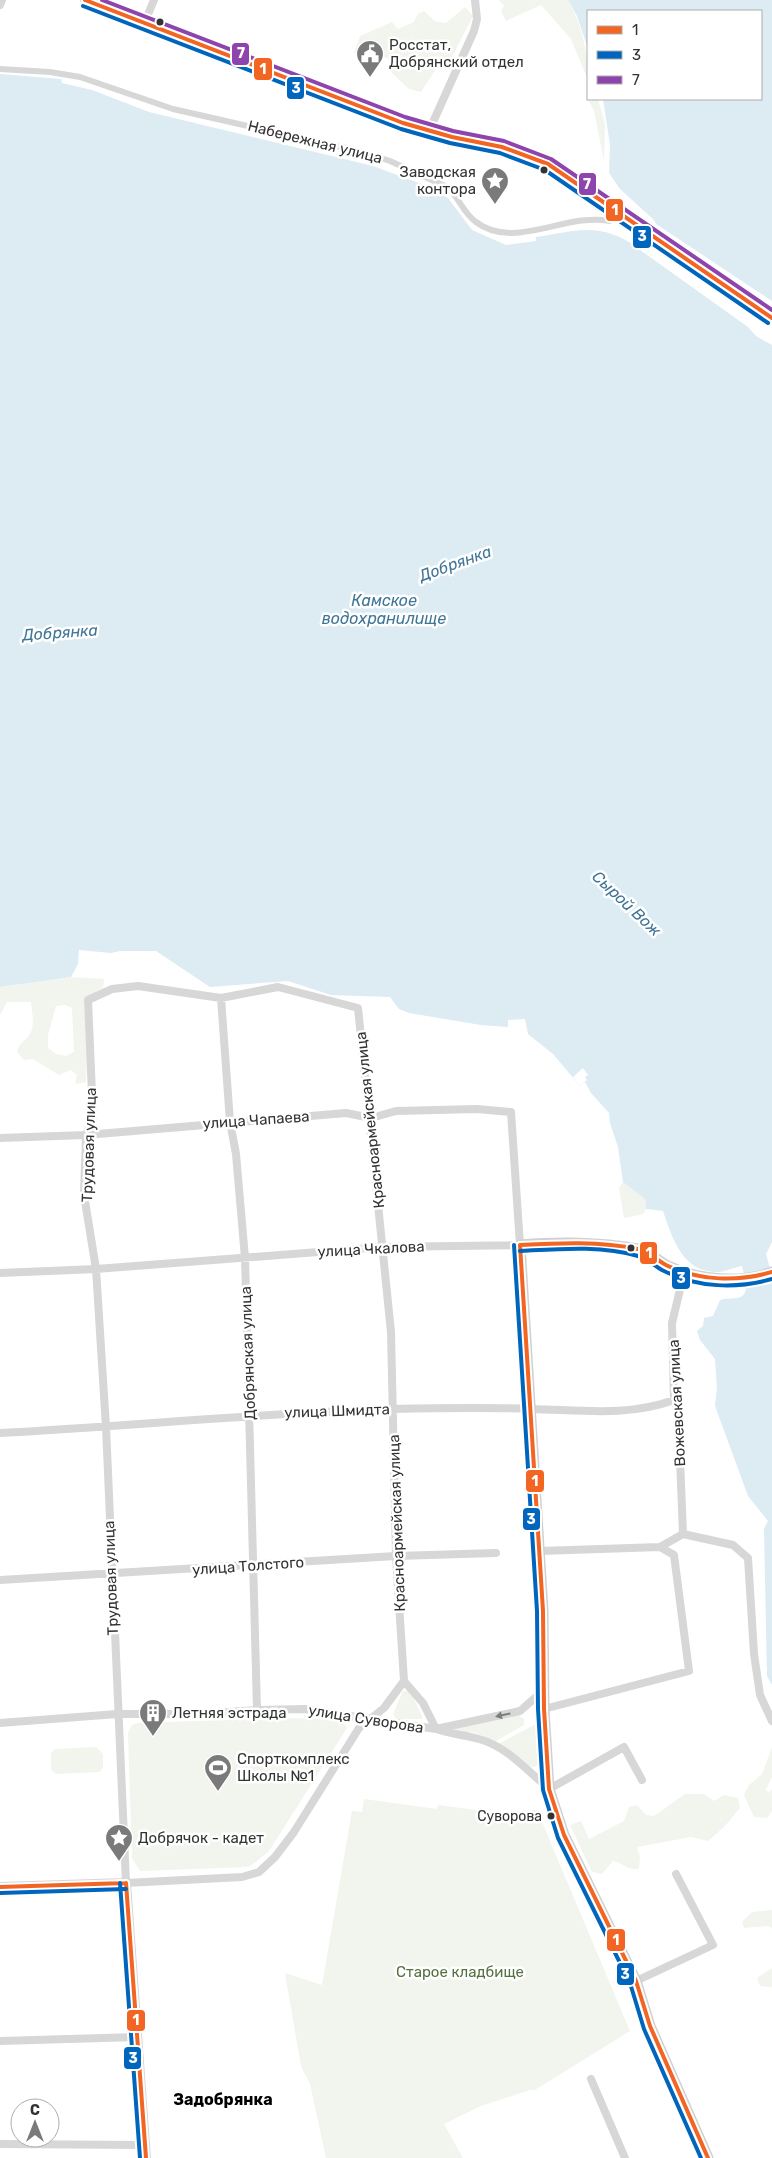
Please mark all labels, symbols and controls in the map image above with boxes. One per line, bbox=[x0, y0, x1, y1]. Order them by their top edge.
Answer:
legend bbox=[587, 10, 762, 100]
unlabelled marker bbox=[155, 17, 165, 27]
text: 1 bbox=[632, 21, 638, 39]
place label: Росстат, Добрянский отдел bbox=[389, 36, 524, 71]
public building icon: Росстат, Добрянский отдел bbox=[355, 39, 385, 78]
line badge: 7 bbox=[231, 42, 250, 66]
text: 7 bbox=[237, 45, 245, 62]
text: 3 bbox=[632, 46, 641, 64]
line badge: 1 bbox=[253, 57, 273, 81]
text: 1 bbox=[260, 61, 267, 78]
text: 7 bbox=[632, 71, 640, 89]
line badge: 3 bbox=[286, 76, 305, 100]
text: 3 bbox=[291, 80, 301, 97]
street label: Набережная улица bbox=[246, 117, 384, 167]
place label: Заводская контора bbox=[400, 163, 476, 198]
unlabelled marker bbox=[539, 165, 549, 175]
place icon: Заводская контора bbox=[480, 166, 510, 205]
line badge: 7 bbox=[578, 172, 597, 196]
text: 7 bbox=[583, 176, 591, 193]
line badge: 1 bbox=[605, 198, 624, 222]
text: 1 bbox=[612, 202, 619, 219]
line badge: 3 bbox=[632, 225, 652, 249]
text: 3 bbox=[637, 228, 647, 245]
water label: Добрянка bbox=[415, 542, 494, 586]
water label: Камское водохранилище bbox=[322, 591, 446, 628]
water label: Добрянка bbox=[20, 620, 98, 645]
water label: Сырой Вож bbox=[588, 867, 666, 941]
street label: Красноармейская улица bbox=[352, 1031, 388, 1209]
street label: Трудовая улица bbox=[78, 1087, 100, 1203]
street label: улица Чапаева bbox=[202, 1107, 310, 1133]
street label: улица Чкалова bbox=[317, 1237, 425, 1261]
line badge: 1 bbox=[639, 1241, 658, 1265]
unlabelled marker bbox=[626, 1243, 636, 1253]
text: 1 bbox=[646, 1245, 653, 1262]
line badge: 3 bbox=[671, 1266, 691, 1290]
text: 3 bbox=[676, 1270, 686, 1287]
street label: Добрянская улица bbox=[237, 1286, 259, 1420]
street label: Вожевская улица bbox=[665, 1339, 689, 1467]
street label: улица Шмидта bbox=[284, 1400, 390, 1422]
street label: Красноармейская улица bbox=[385, 1434, 409, 1612]
line badge: 1 bbox=[525, 1469, 545, 1493]
text: 1 bbox=[532, 1473, 539, 1490]
line badge: 3 bbox=[522, 1507, 541, 1531]
text: 3 bbox=[526, 1511, 536, 1528]
street label: Трудовая улица bbox=[100, 1520, 122, 1636]
street label: улица Толстого bbox=[191, 1553, 305, 1579]
building icon: Летняя эстрада bbox=[138, 1698, 168, 1737]
street label: улица Суворова bbox=[307, 1701, 425, 1737]
place label: Летняя эстрада bbox=[172, 1704, 287, 1722]
one-way arrow bbox=[495, 1711, 511, 1719]
place label: Спорткомплекс Школы №1 bbox=[237, 1750, 350, 1785]
sports icon: Спорткомплекс Школы №1 bbox=[203, 1753, 233, 1792]
place label: Суворова bbox=[477, 1808, 542, 1825]
marker: Суворова bbox=[546, 1811, 556, 1821]
place icon: Добрячок - кадет bbox=[104, 1823, 134, 1862]
place label: Добрячок - кадет bbox=[138, 1829, 264, 1847]
line badge: 1 bbox=[606, 1928, 626, 1952]
text: 1 bbox=[613, 1932, 620, 1949]
line badge: 3 bbox=[616, 1962, 635, 1986]
park label: Старое кладбище bbox=[396, 1963, 524, 1981]
text: 3 bbox=[620, 1966, 630, 1983]
line badge: 1 bbox=[126, 2009, 146, 2032]
text: 1 bbox=[133, 2012, 140, 2029]
line badge: 3 bbox=[123, 2046, 142, 2070]
text: 3 bbox=[128, 2050, 138, 2067]
district label: Задобрянка bbox=[173, 2090, 273, 2109]
north arrow bbox=[10, 2098, 60, 2148]
text: С bbox=[30, 2102, 40, 2119]

